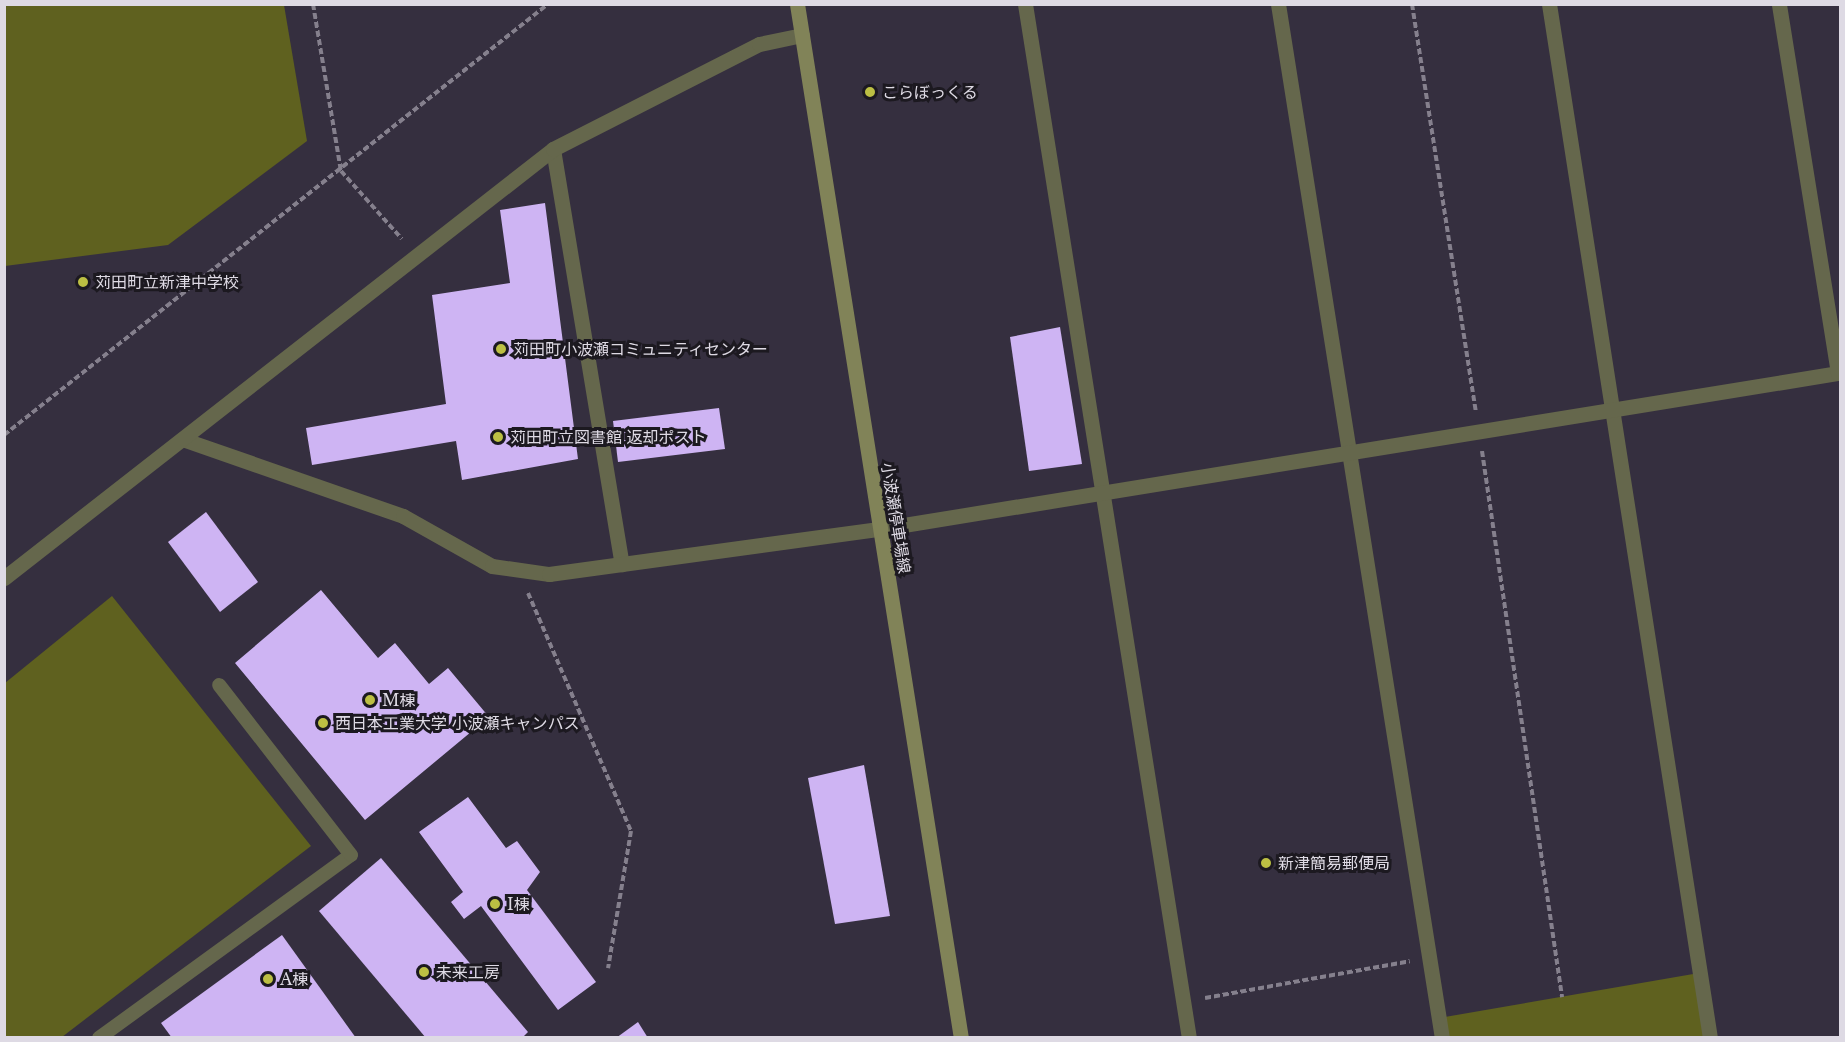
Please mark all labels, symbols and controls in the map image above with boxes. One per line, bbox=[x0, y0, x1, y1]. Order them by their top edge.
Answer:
place label: こらぼっくる bbox=[882, 82, 978, 102]
marker: こらぼっくる bbox=[863, 85, 877, 99]
place label: 苅田町立新津中学校 bbox=[95, 272, 239, 292]
marker: 苅田町立新津中学校 bbox=[76, 275, 90, 289]
place label: 苅田町小波瀬コミュニティセンター bbox=[513, 339, 769, 359]
marker: 苅田町小波瀬コミュニティセンター bbox=[494, 342, 508, 356]
place label: 苅田町立図書館 返却ポスト bbox=[510, 427, 707, 447]
marker: 苅田町立図書館 返却ポスト bbox=[491, 430, 505, 444]
street label: 小波瀬停車場線 bbox=[878, 461, 914, 575]
place label: M棟 bbox=[382, 690, 415, 710]
marker: M棟 bbox=[363, 693, 377, 707]
place label: 西日本工業大学 小波瀬キャンパス bbox=[335, 713, 580, 733]
marker: 西日本工業大学 小波瀬キャンパス bbox=[316, 716, 330, 730]
place label: 新津簡易郵便局 bbox=[1278, 853, 1390, 873]
marker: 新津簡易郵便局 bbox=[1259, 856, 1273, 870]
place label: I棟 bbox=[507, 894, 530, 914]
marker: I棟 bbox=[488, 897, 502, 911]
place label: 未来工房 bbox=[436, 962, 500, 982]
marker: 未来工房 bbox=[417, 965, 431, 979]
place label: A棟 bbox=[280, 969, 308, 989]
marker: A棟 bbox=[261, 972, 275, 986]

